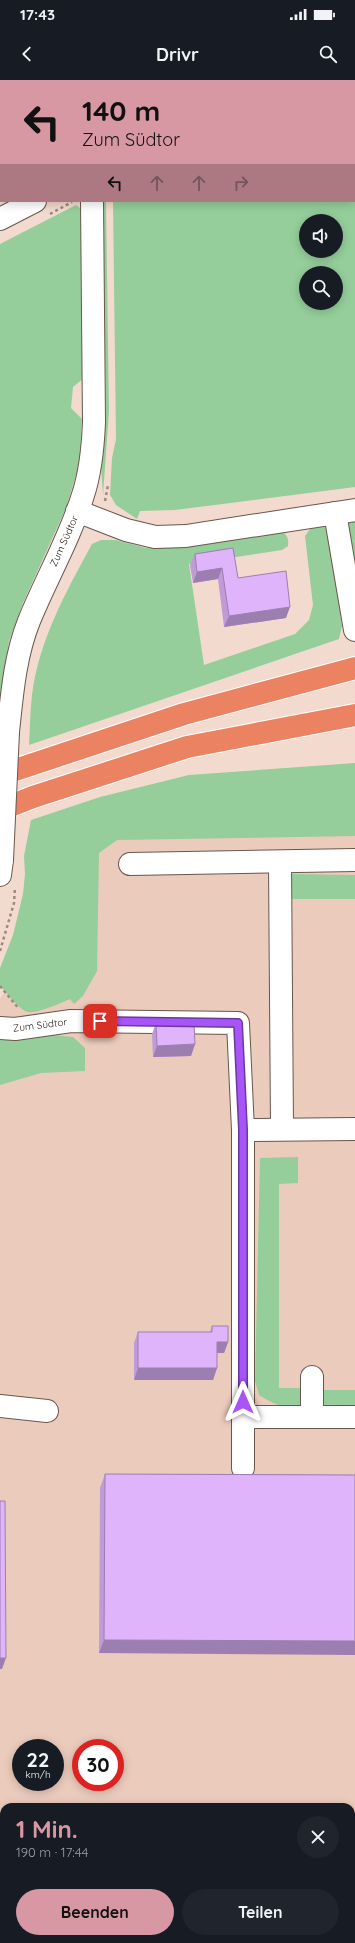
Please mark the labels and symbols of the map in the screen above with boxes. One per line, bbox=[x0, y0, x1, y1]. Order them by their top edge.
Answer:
street label: Zum Südtor bbox=[47, 513, 81, 569]
pin bbox=[83, 1004, 117, 1038]
street label: Zum Südtor bbox=[12, 1015, 68, 1035]
position arrow bbox=[222, 1381, 264, 1423]
speed limit sign: 30 bbox=[72, 1739, 124, 1791]

